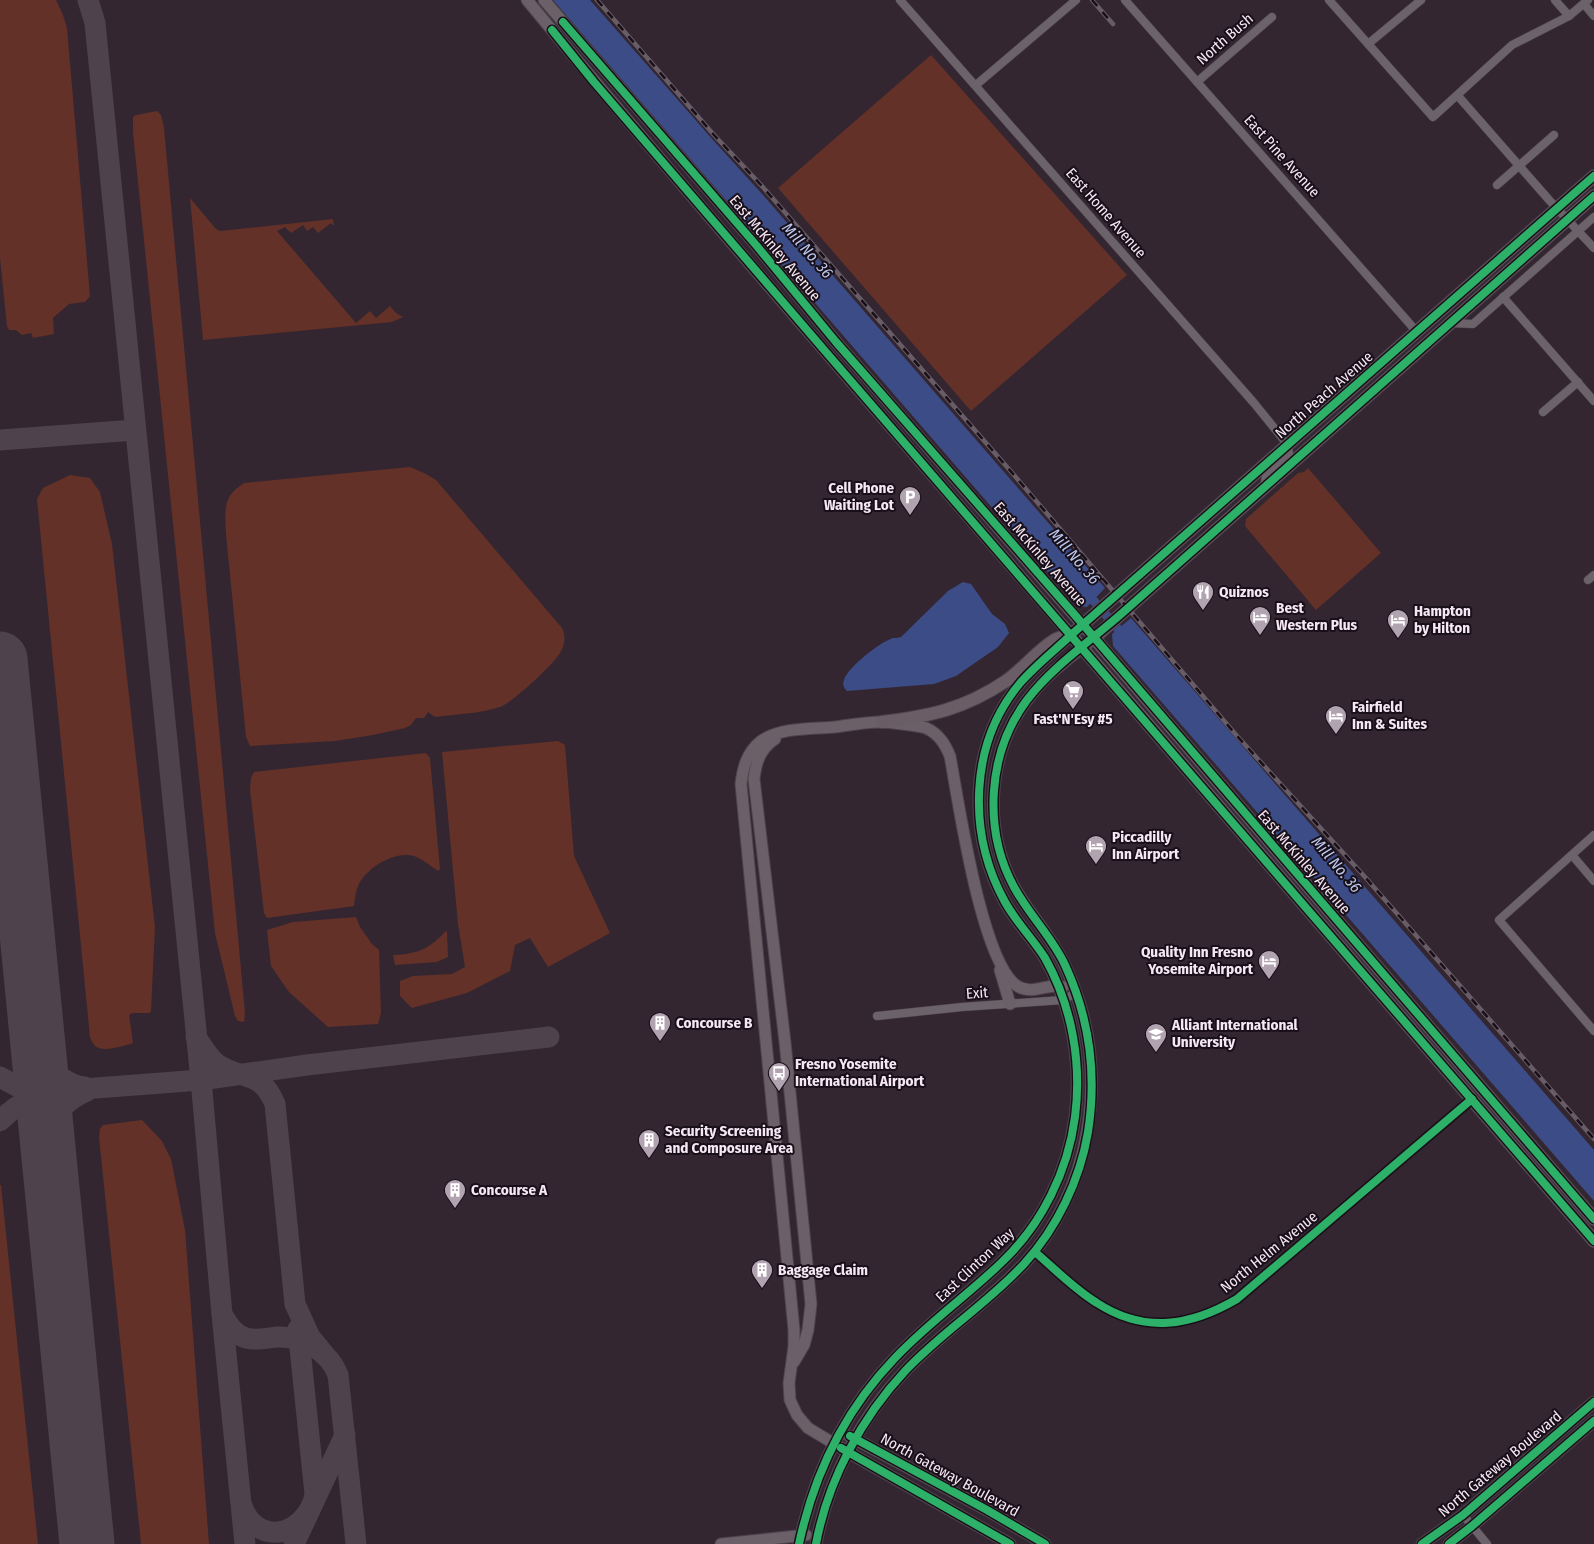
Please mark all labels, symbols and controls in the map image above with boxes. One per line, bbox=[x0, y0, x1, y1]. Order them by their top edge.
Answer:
street label: North Bush bbox=[1193, 10, 1257, 68]
street label: East Pine Avenue bbox=[1240, 111, 1324, 201]
street label: East Home Avenue bbox=[1062, 164, 1150, 262]
street label: East McKinley Avenue bbox=[726, 192, 824, 304]
water label: Mill No. 36 bbox=[778, 219, 837, 282]
street label: North Peach Avenue bbox=[1271, 348, 1377, 442]
place label: Cell Phone Waiting Lot bbox=[824, 479, 895, 514]
parking icon: Cell Phone Waiting Lot bbox=[898, 485, 922, 516]
street label: East McKinley Avenue bbox=[990, 498, 1090, 610]
water label: Mill No. 36 bbox=[1045, 525, 1104, 588]
restaurant icon: Quiznos bbox=[1191, 580, 1215, 611]
place label: Quiznos bbox=[1219, 583, 1269, 601]
place label: Best Western Plus bbox=[1276, 599, 1358, 634]
place label: Hampton by Hilton bbox=[1414, 602, 1471, 637]
hotel icon: Best Western Plus bbox=[1248, 605, 1272, 636]
hotel icon: Hampton by Hilton bbox=[1386, 608, 1410, 639]
supermarket icon: Fast'N'Esy #5 bbox=[1061, 679, 1085, 710]
place label: Fairfield Inn & Suites bbox=[1352, 698, 1427, 733]
hotel icon: Fairfield Inn & Suites bbox=[1324, 704, 1348, 735]
place label: Fast'N'Esy #5 bbox=[1033, 710, 1113, 728]
street label: East McKinley Avenue bbox=[1254, 806, 1354, 918]
place label: Piccadilly Inn Airport bbox=[1112, 828, 1180, 863]
water label: Mill No. 36 bbox=[1308, 832, 1366, 896]
hotel icon: Piccadilly Inn Airport bbox=[1084, 834, 1108, 865]
place label: Quality Inn Fresno Yosemite Airport bbox=[1141, 943, 1254, 978]
hotel icon: Quality Inn Fresno Yosemite Airport bbox=[1257, 949, 1281, 980]
street label: Exit bbox=[965, 983, 989, 1003]
building icon: Concourse B bbox=[648, 1011, 672, 1042]
place label: Concourse B bbox=[676, 1014, 753, 1032]
place label: Alliant International University bbox=[1171, 1016, 1299, 1051]
school or university icon: Alliant International University bbox=[1144, 1022, 1168, 1053]
place label: Fresno Yosemite International Airport bbox=[795, 1055, 925, 1090]
bus stop icon: Fresno Yosemite International Airport bbox=[767, 1061, 791, 1092]
place label: Security Screening and Composure Area bbox=[665, 1122, 794, 1157]
building icon: Security Screening and Composure Area bbox=[637, 1128, 661, 1159]
building icon: Concourse A bbox=[443, 1178, 467, 1209]
place label: Concourse A bbox=[471, 1181, 548, 1199]
street label: North Helm Avenue bbox=[1217, 1208, 1321, 1296]
street label: East Clinton Way bbox=[932, 1224, 1018, 1306]
building icon: Baggage Claim bbox=[750, 1258, 774, 1289]
place label: Baggage Claim bbox=[778, 1261, 868, 1279]
street label: North Gateway Boulevard bbox=[1435, 1407, 1565, 1521]
street label: North Gateway Boulevard bbox=[878, 1429, 1022, 1521]

